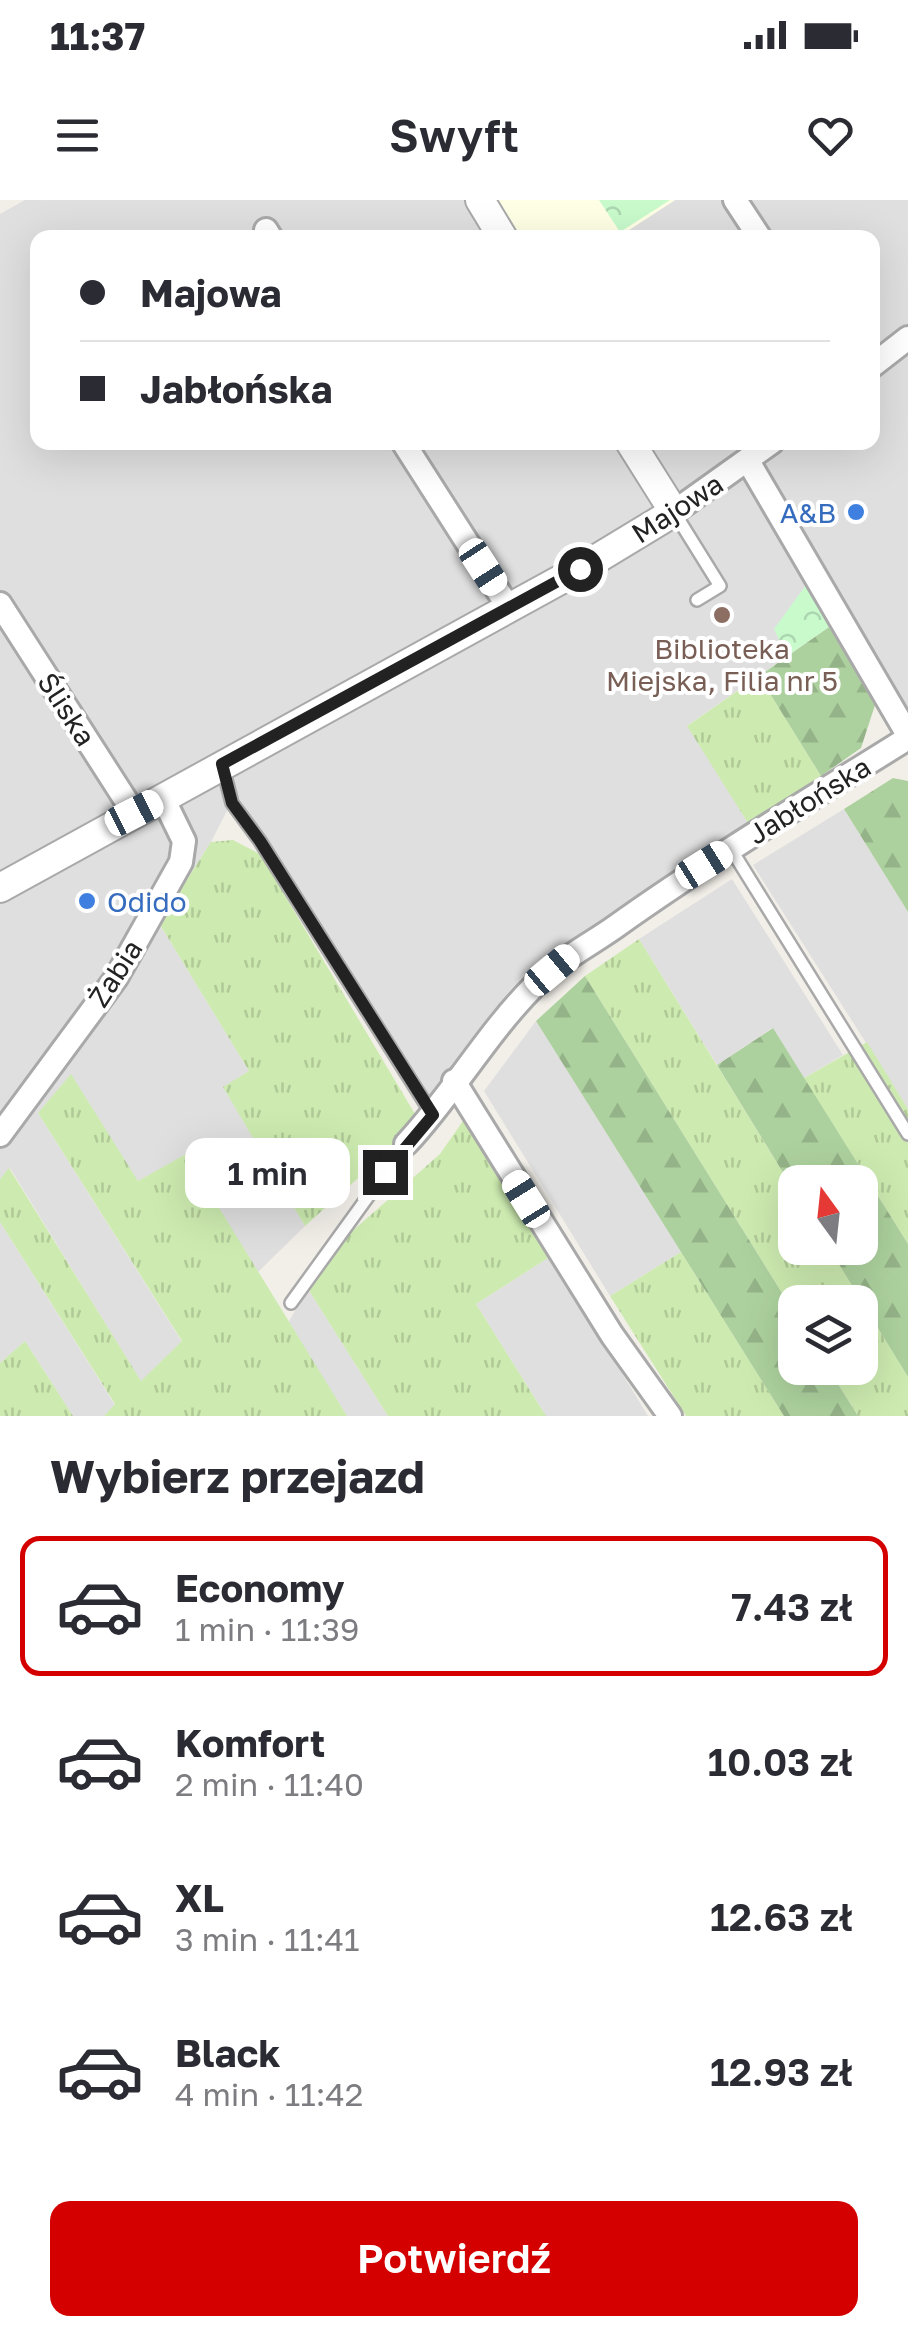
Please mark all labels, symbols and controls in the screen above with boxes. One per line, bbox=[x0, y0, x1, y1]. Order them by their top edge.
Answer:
text: 11:37 bbox=[50, 13, 145, 58]
icon: menu bbox=[50, 108, 105, 163]
text: Swyft bbox=[389, 108, 519, 162]
icon: heart bbox=[803, 108, 858, 163]
text: Majowa bbox=[140, 270, 282, 315]
text: Jabłońska bbox=[140, 366, 332, 411]
street label: Majowa bbox=[625, 466, 729, 550]
place label: A&B bbox=[780, 496, 836, 529]
marker: A&B bbox=[845, 501, 867, 523]
car bbox=[454, 534, 512, 600]
route start bbox=[558, 547, 603, 592]
marker: Biblioteka Miejska, Filia nr 5 bbox=[711, 604, 733, 626]
place label: Biblioteka Miejska, Filia nr 5 bbox=[606, 632, 838, 697]
street label: Śliska bbox=[31, 666, 103, 752]
street label: Jabłońska bbox=[742, 749, 876, 851]
car bbox=[100, 786, 168, 840]
car bbox=[671, 836, 737, 894]
place label: Odido bbox=[107, 885, 186, 918]
marker: Odido bbox=[76, 890, 98, 912]
street label: Żabia bbox=[81, 933, 149, 1013]
car bbox=[519, 939, 585, 1001]
callout: 1 min bbox=[185, 1137, 350, 1207]
route end bbox=[363, 1150, 408, 1195]
text: 1 min bbox=[227, 1154, 308, 1192]
north arrow bbox=[778, 1165, 878, 1265]
map controls bbox=[778, 1165, 878, 1385]
car bbox=[497, 1166, 555, 1232]
button: layers bbox=[778, 1285, 878, 1385]
text: Wybierz przejazd bbox=[50, 1449, 425, 1503]
icon: car bbox=[55, 1561, 145, 1651]
text: Economy bbox=[175, 1565, 344, 1610]
text: 7.43 zł bbox=[731, 1584, 853, 1629]
text: 1 min · 11:39 bbox=[175, 1610, 359, 1648]
icon: car bbox=[55, 1716, 145, 1806]
text: Komfort bbox=[175, 1720, 325, 1765]
text: 10.03 zł bbox=[708, 1739, 853, 1784]
text: 2 min · 11:40 bbox=[175, 1765, 364, 1803]
icon: car bbox=[55, 1871, 145, 1961]
text: XL bbox=[175, 1875, 224, 1920]
text: 12.63 zł bbox=[710, 1894, 853, 1939]
text: 3 min · 11:41 bbox=[175, 1920, 360, 1958]
icon: car bbox=[55, 2026, 145, 2116]
text: Black bbox=[175, 2030, 280, 2075]
text: 12.93 zł bbox=[710, 2049, 853, 2094]
text: 4 min · 11:42 bbox=[175, 2075, 363, 2113]
button: Potwierdź bbox=[50, 2201, 858, 2316]

